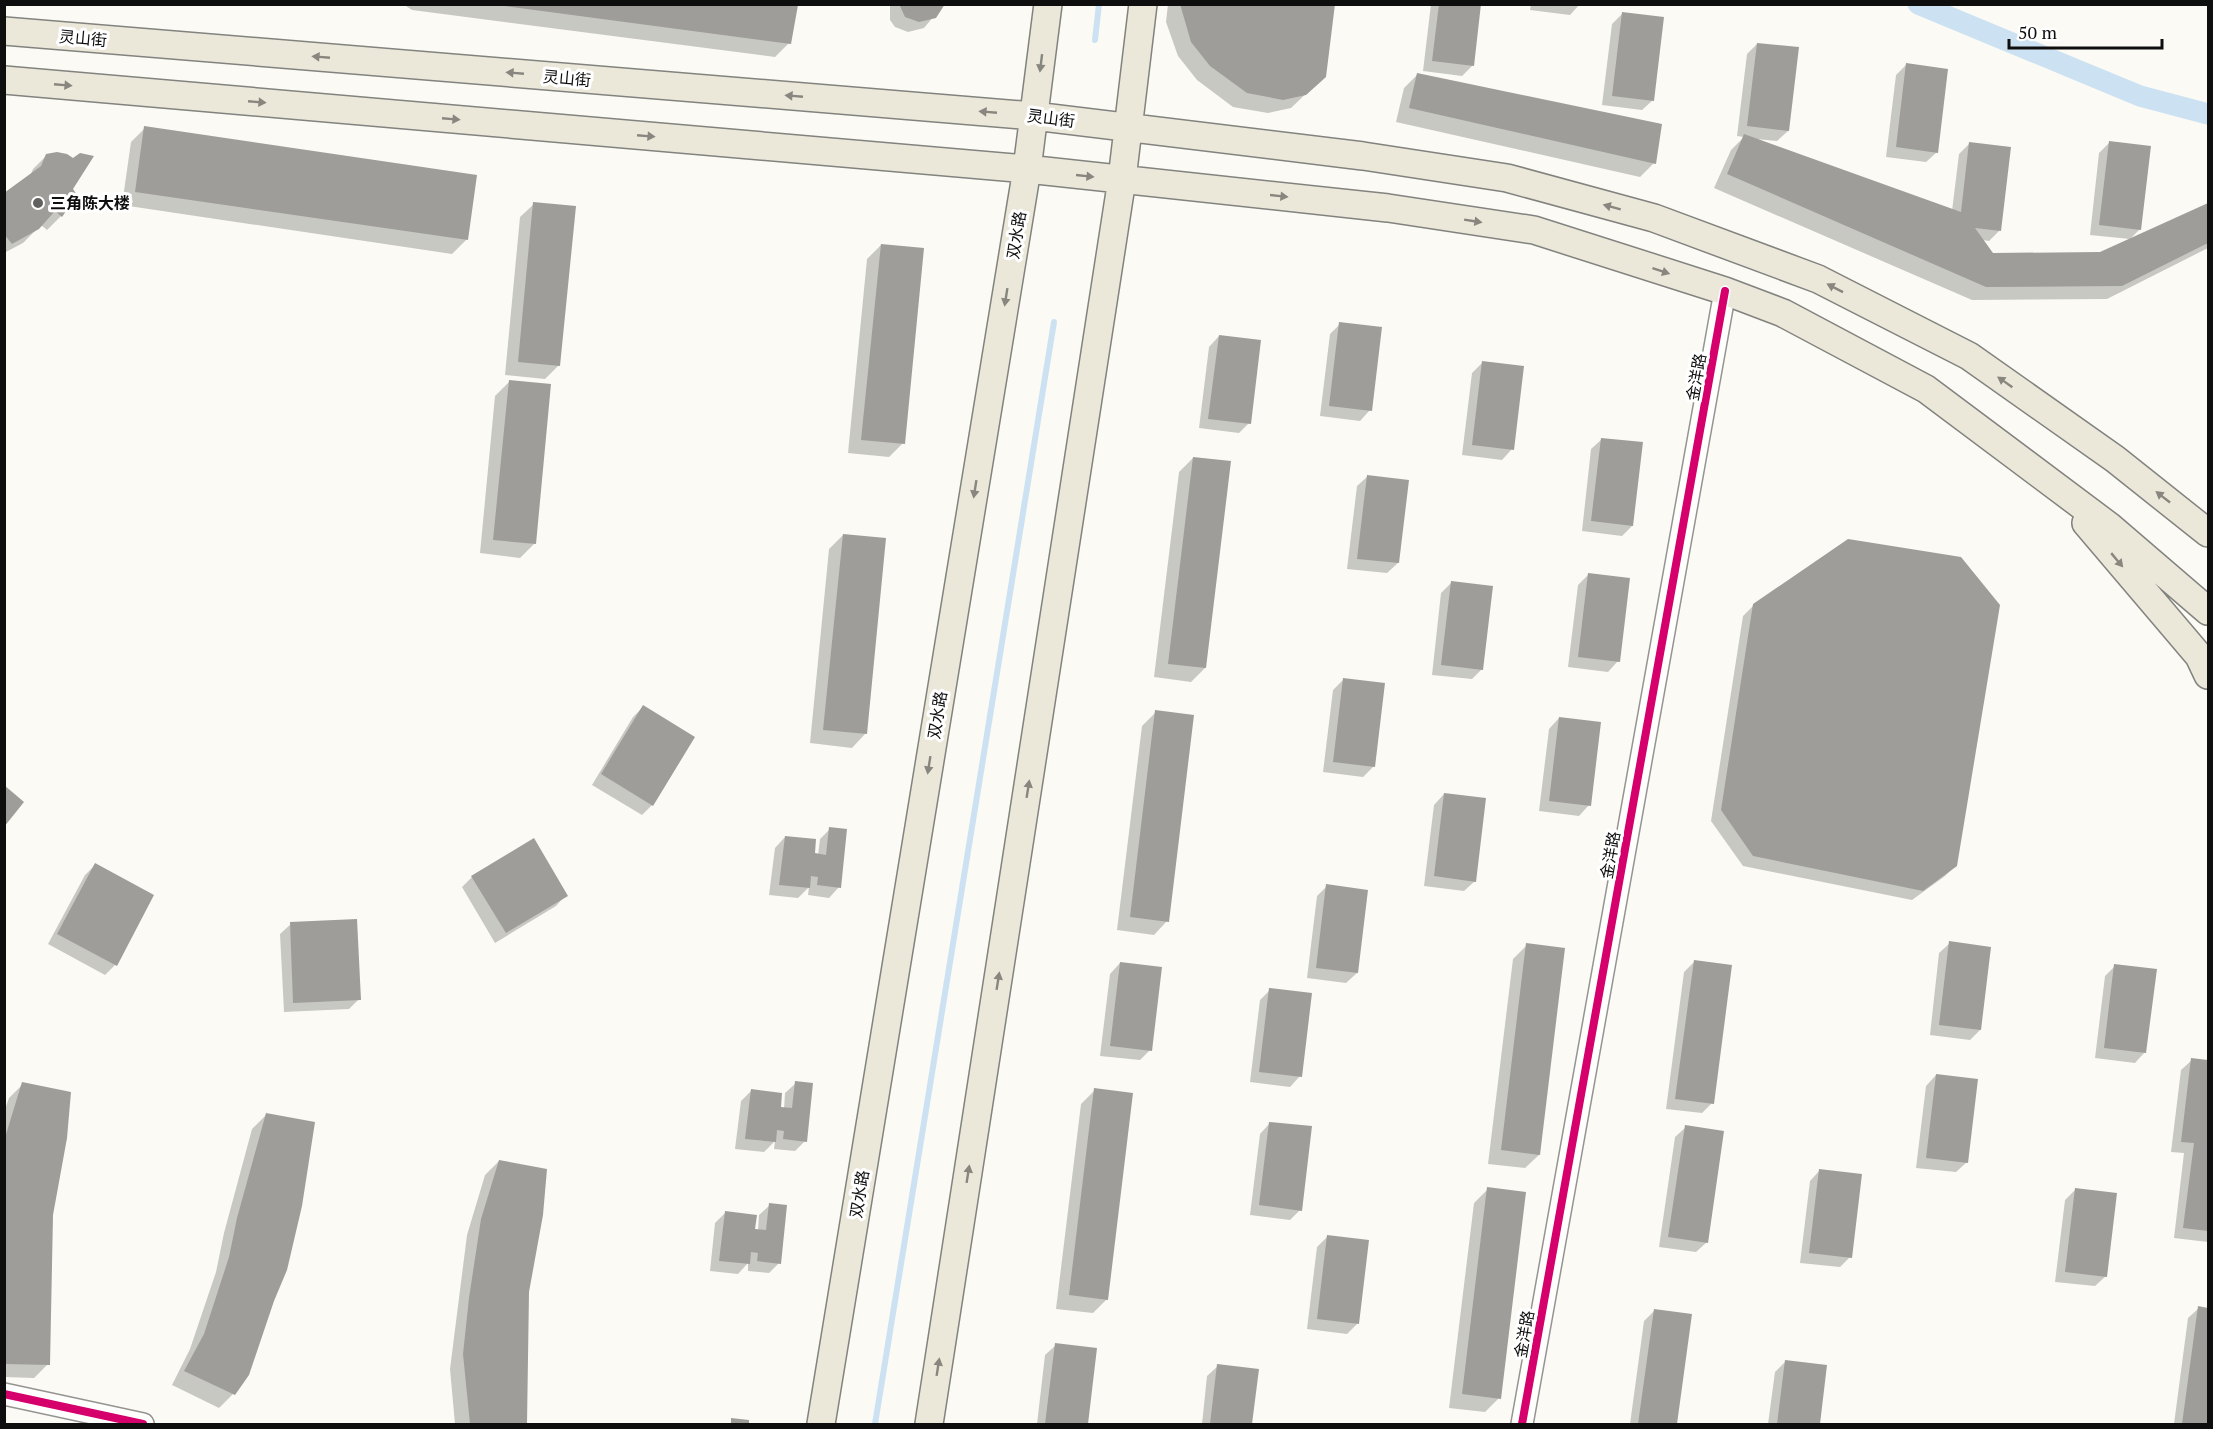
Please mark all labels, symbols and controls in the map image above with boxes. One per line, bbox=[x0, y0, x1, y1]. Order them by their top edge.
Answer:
scale bar bbox=[2009, 12, 2162, 50]
text: 50 m bbox=[2018, 20, 2058, 44]
street label: 灵山街 bbox=[58, 25, 108, 51]
one-way arrow bbox=[312, 53, 331, 62]
one-way arrow bbox=[1036, 53, 1046, 72]
street label: 灵山街 bbox=[542, 65, 592, 91]
one-way arrow bbox=[506, 69, 525, 78]
one-way arrow bbox=[53, 81, 72, 90]
one-way arrow bbox=[784, 91, 803, 101]
one-way arrow bbox=[248, 97, 267, 107]
street label: 灵山街 bbox=[1026, 104, 1076, 132]
one-way arrow bbox=[978, 107, 997, 117]
one-way arrow bbox=[442, 114, 461, 124]
one-way arrow bbox=[636, 131, 655, 141]
one-way arrow bbox=[1076, 171, 1095, 180]
one-way arrow bbox=[1270, 191, 1289, 201]
place label: 三角陈大楼 bbox=[50, 192, 130, 214]
marker: 三角陈大楼 bbox=[31, 196, 45, 210]
one-way arrow bbox=[1603, 202, 1621, 211]
street label: 双水路 bbox=[1001, 210, 1031, 260]
one-way arrow bbox=[1463, 217, 1482, 226]
one-way arrow bbox=[1652, 267, 1670, 276]
one-way arrow bbox=[1826, 283, 1843, 293]
one-way arrow bbox=[1002, 288, 1011, 307]
street label: 金洋路 bbox=[1681, 351, 1711, 403]
one-way arrow bbox=[1997, 377, 2013, 388]
one-way arrow bbox=[970, 480, 979, 499]
one-way arrow bbox=[2155, 491, 2170, 503]
one-way arrow bbox=[2110, 552, 2123, 567]
street label: 双水路 bbox=[922, 690, 952, 740]
one-way arrow bbox=[925, 755, 934, 774]
one-way arrow bbox=[1023, 779, 1032, 798]
street label: 金洋路 bbox=[1595, 829, 1625, 881]
one-way arrow bbox=[994, 972, 1003, 991]
one-way arrow bbox=[964, 1164, 973, 1183]
street label: 双水路 bbox=[844, 1169, 874, 1219]
street label: 金洋路 bbox=[1509, 1308, 1539, 1360]
one-way arrow bbox=[934, 1357, 943, 1376]

